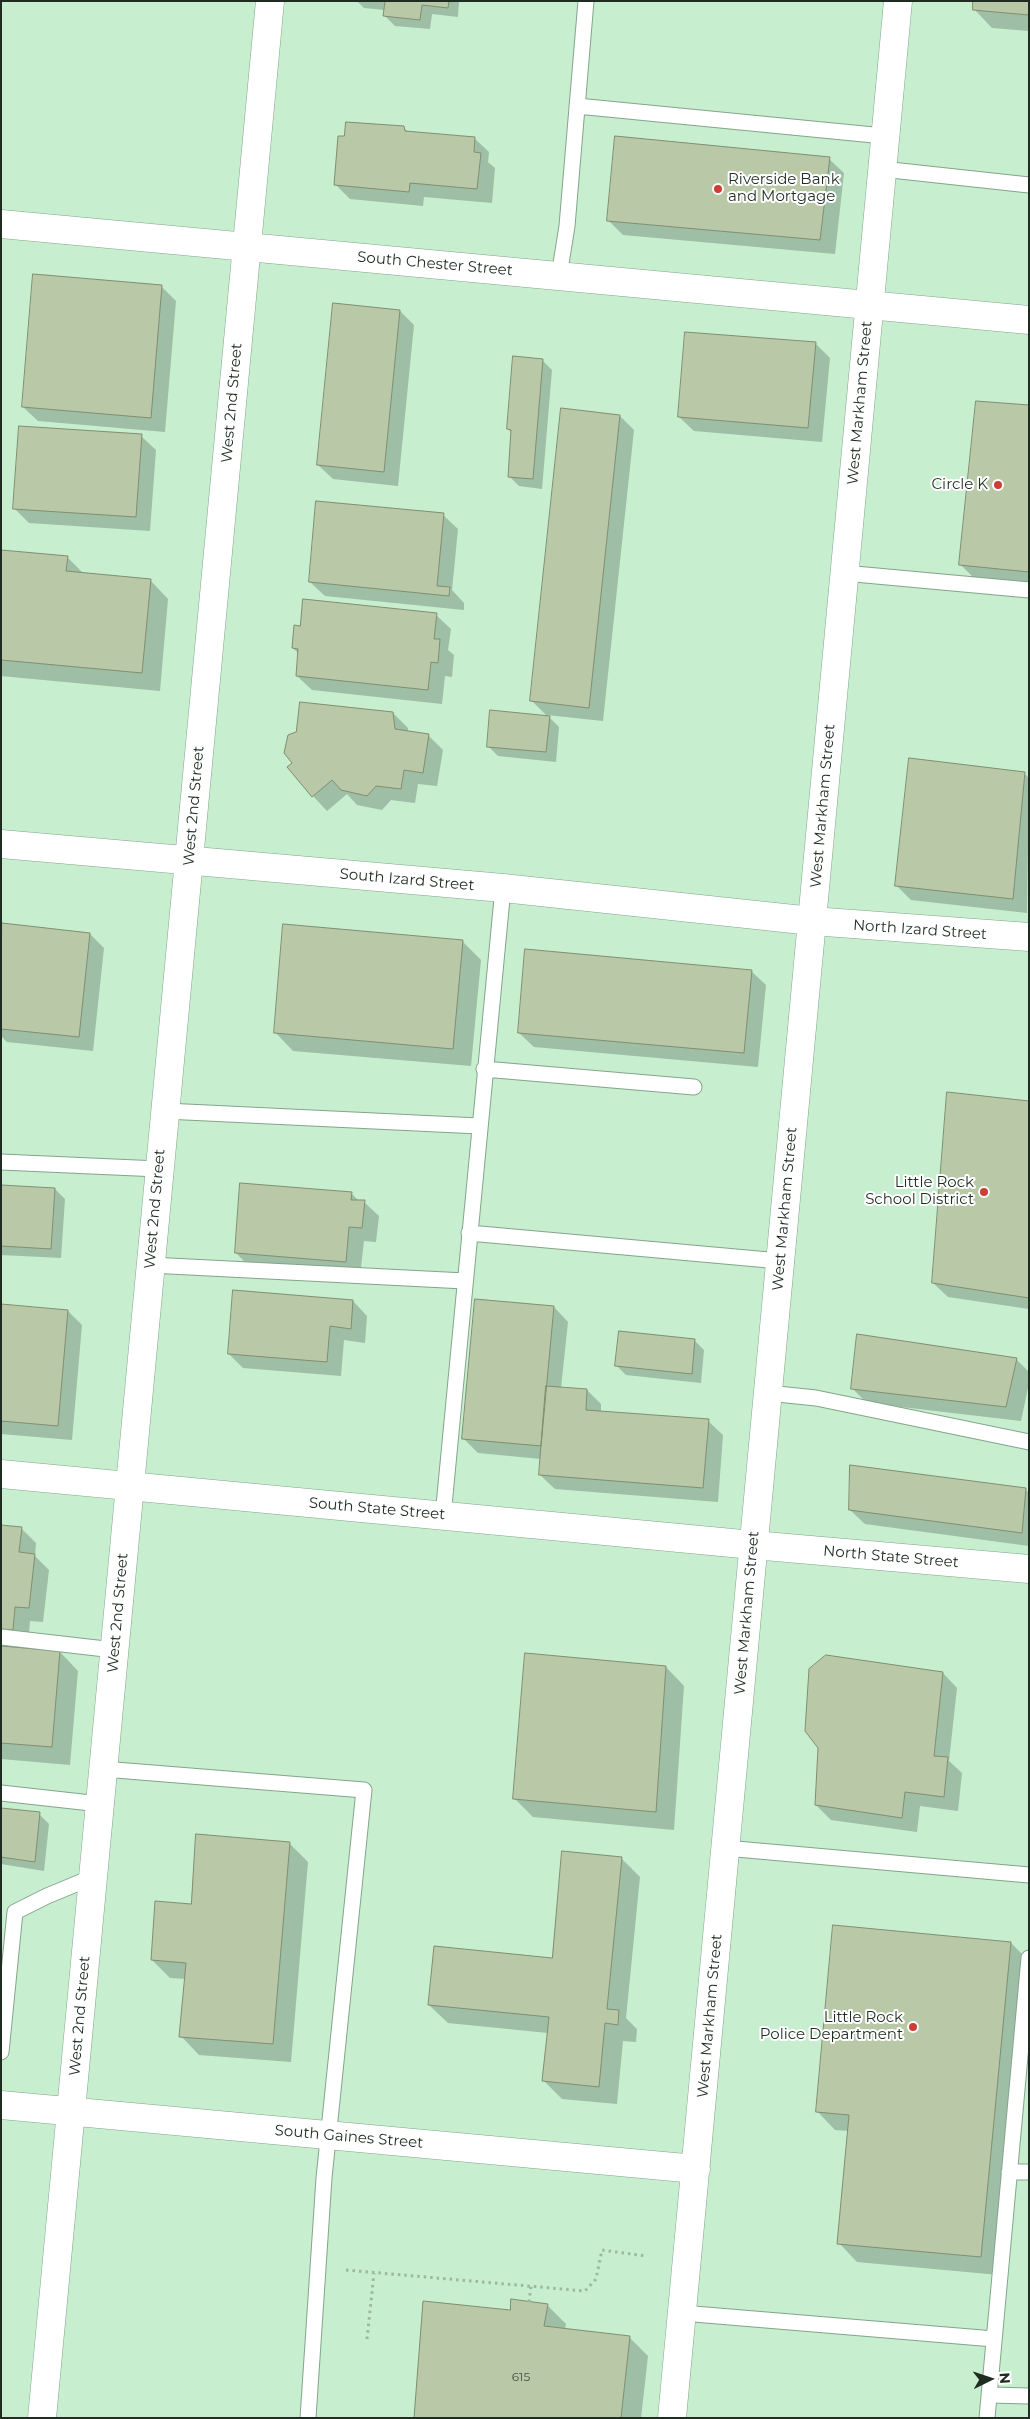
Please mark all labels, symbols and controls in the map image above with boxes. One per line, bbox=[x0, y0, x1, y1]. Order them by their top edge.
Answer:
place label: Riverside Bank and Mortgage bbox=[728, 171, 840, 206]
marker: Riverside Bank and Mortgage bbox=[712, 183, 724, 195]
street label: South Chester Street bbox=[356, 248, 514, 280]
street label: West Markham Street bbox=[844, 320, 876, 486]
street label: West 2nd Street bbox=[218, 342, 246, 464]
place label: Circle K bbox=[931, 476, 988, 494]
marker: Circle K bbox=[992, 479, 1004, 491]
street label: West Markham Street bbox=[807, 723, 839, 889]
street label: West 2nd Street bbox=[180, 745, 208, 867]
street label: South Izard Street bbox=[339, 865, 475, 895]
street label: North Izard Street bbox=[852, 916, 988, 944]
street label: West Markham Street bbox=[769, 1126, 801, 1292]
street label: West 2nd Street bbox=[141, 1148, 169, 1270]
place label: Little Rock School District bbox=[865, 1174, 974, 1209]
marker: Little Rock School District bbox=[978, 1186, 990, 1198]
street label: South State Street bbox=[308, 1494, 446, 1524]
street label: West Markham Street bbox=[731, 1530, 763, 1696]
street label: North State Street bbox=[822, 1542, 960, 1572]
street label: West 2nd Street bbox=[104, 1552, 132, 1674]
street label: West Markham Street bbox=[694, 1933, 726, 2099]
street label: West 2nd Street bbox=[66, 1955, 94, 2077]
place label: Little Rock Police Department bbox=[760, 2009, 903, 2044]
marker: Little Rock Police Department bbox=[907, 2021, 919, 2033]
street label: South Gaines Street bbox=[274, 2122, 424, 2152]
north arrow bbox=[965, 2354, 1015, 2404]
house number: 615 bbox=[512, 2370, 530, 2384]
text: N bbox=[996, 2372, 1014, 2384]

